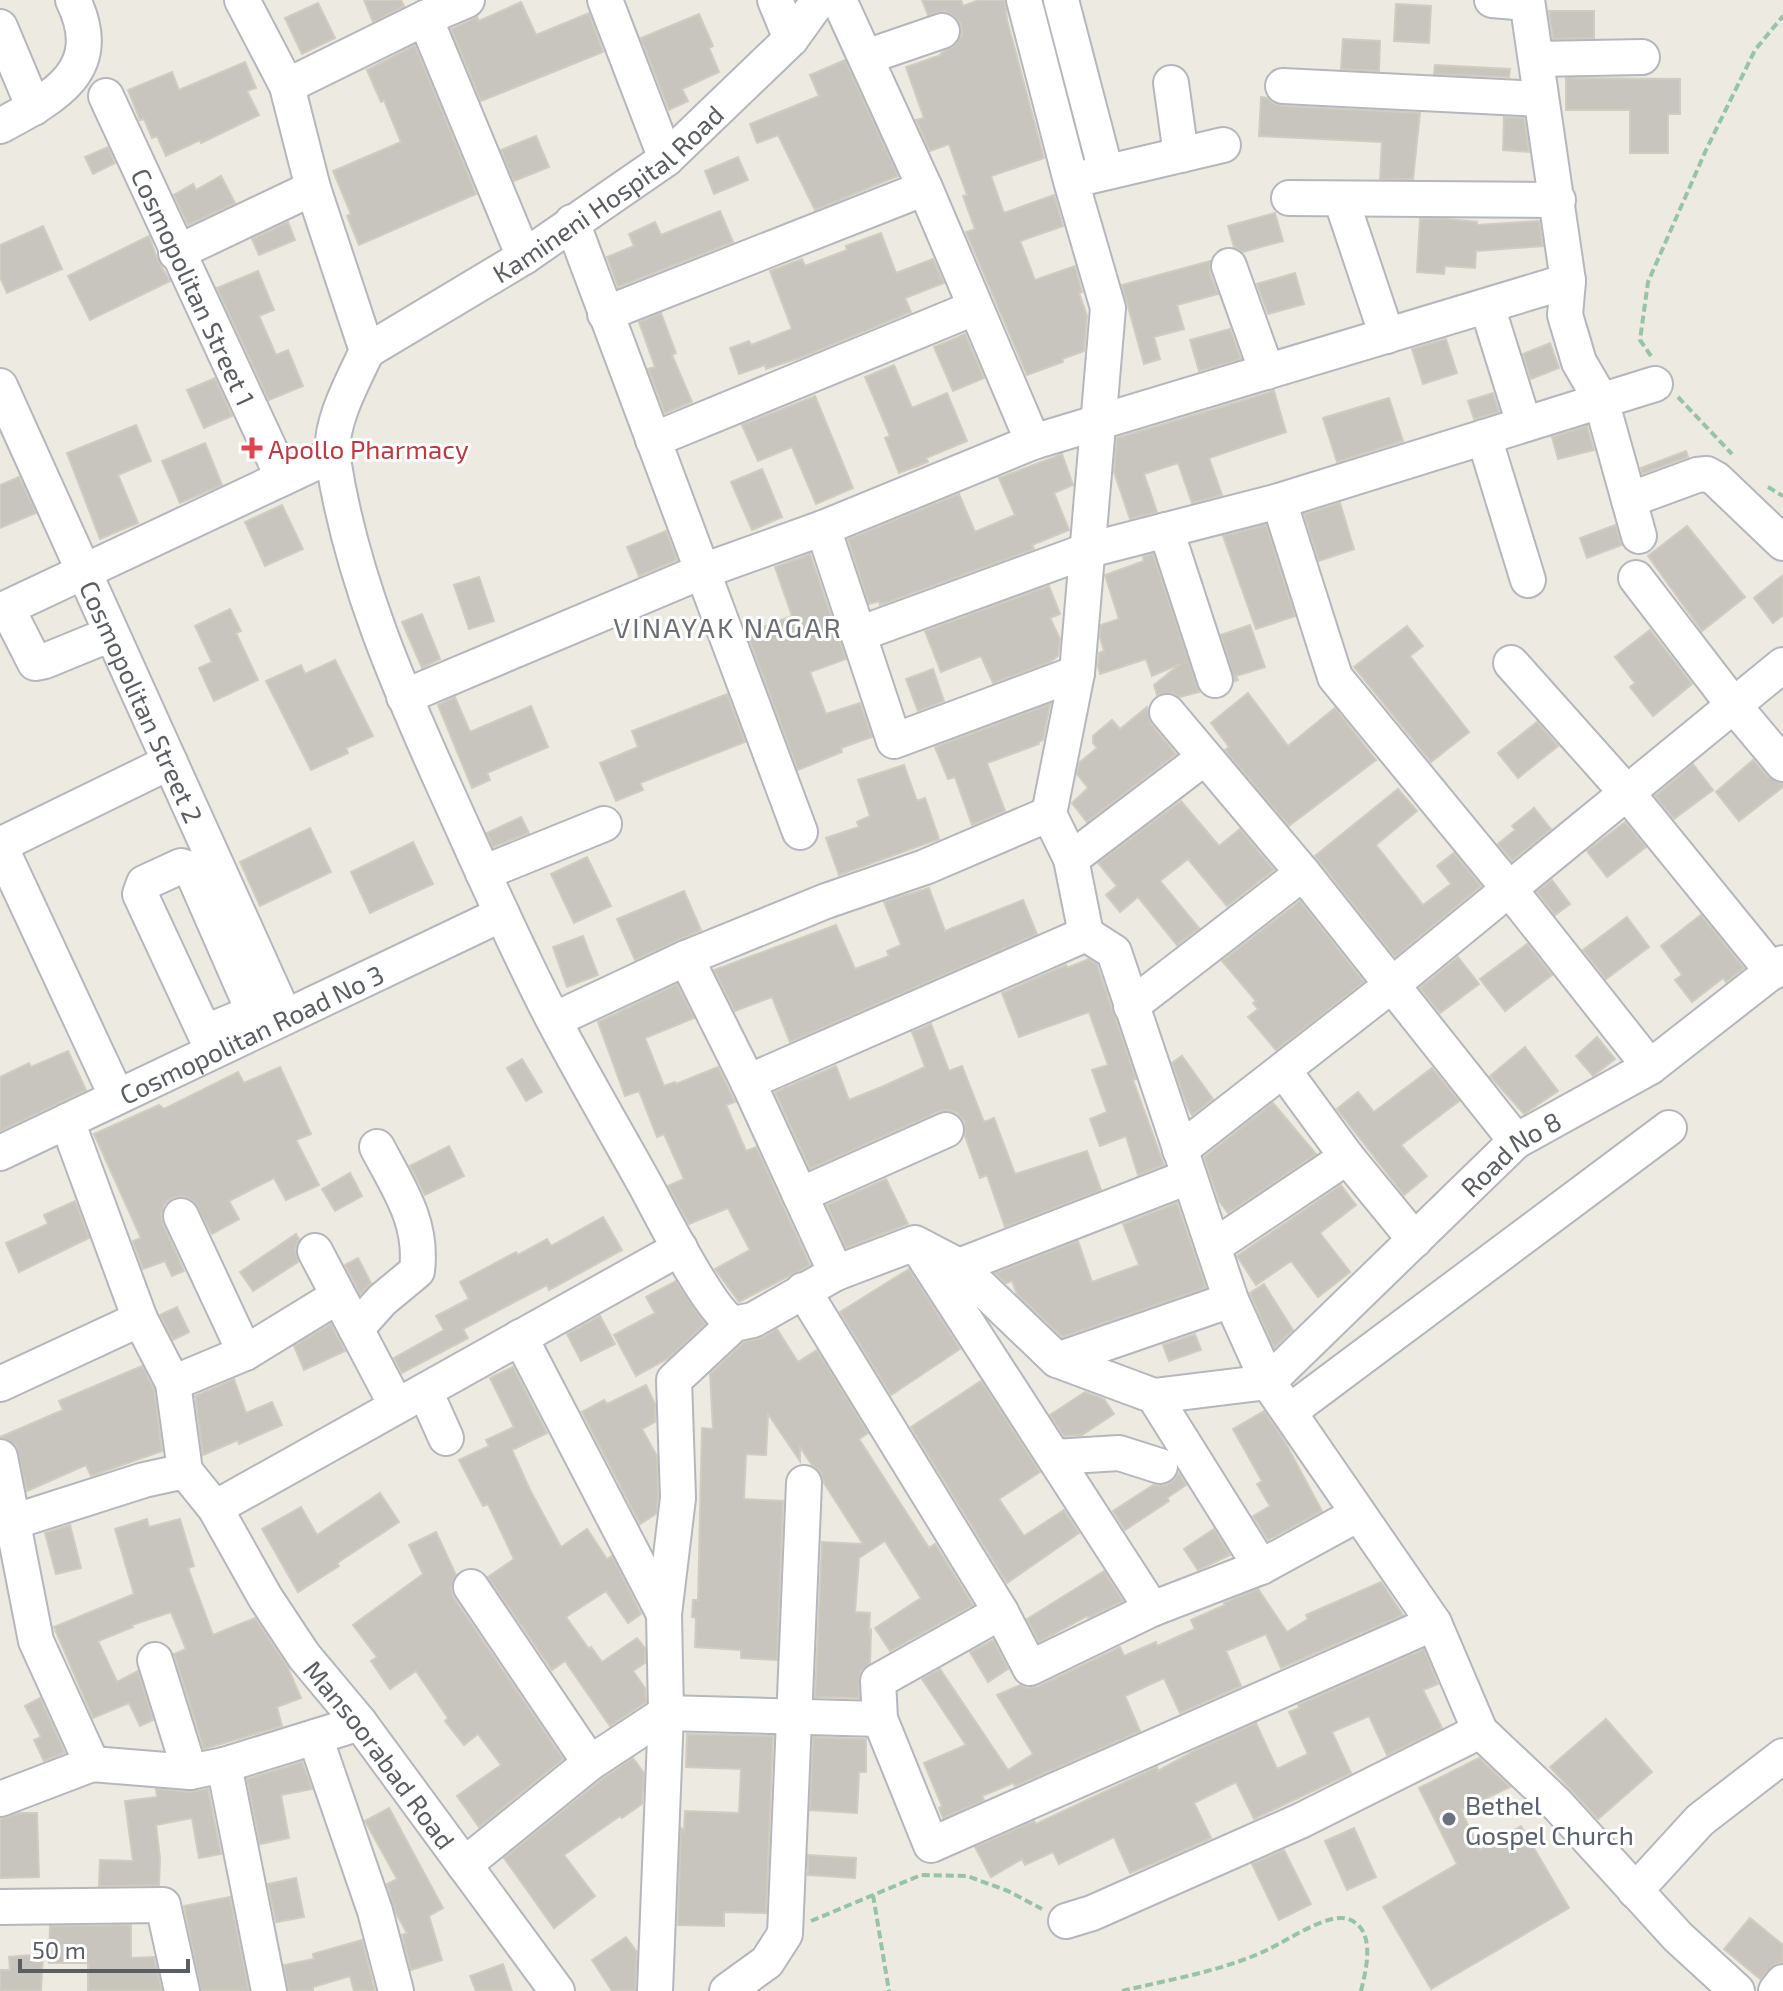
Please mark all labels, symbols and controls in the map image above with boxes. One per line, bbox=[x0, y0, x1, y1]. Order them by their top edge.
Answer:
street label: Kamineni Hospital Road bbox=[486, 98, 729, 288]
street label: Cosmopolitan Street 1 bbox=[126, 163, 263, 410]
place label: Apollo Pharmacy bbox=[268, 433, 469, 464]
marker: Apollo Pharmacy bbox=[243, 439, 261, 457]
street label: Cosmopolitan Street 2 bbox=[74, 575, 211, 827]
district label: VINAYAK NAGAR bbox=[613, 610, 843, 644]
street label: Cosmopolitan Road No 3 bbox=[114, 957, 388, 1110]
street label: Road No 8 bbox=[1454, 1104, 1566, 1202]
street label: Mansoorabad Road bbox=[298, 1653, 462, 1855]
place label: Bethel Gospel Church bbox=[1465, 1789, 1634, 1850]
marker: Bethel Gospel Church bbox=[1440, 1810, 1458, 1828]
scale bar bbox=[20, 1923, 188, 1973]
text: 50 m bbox=[32, 1935, 86, 1964]

